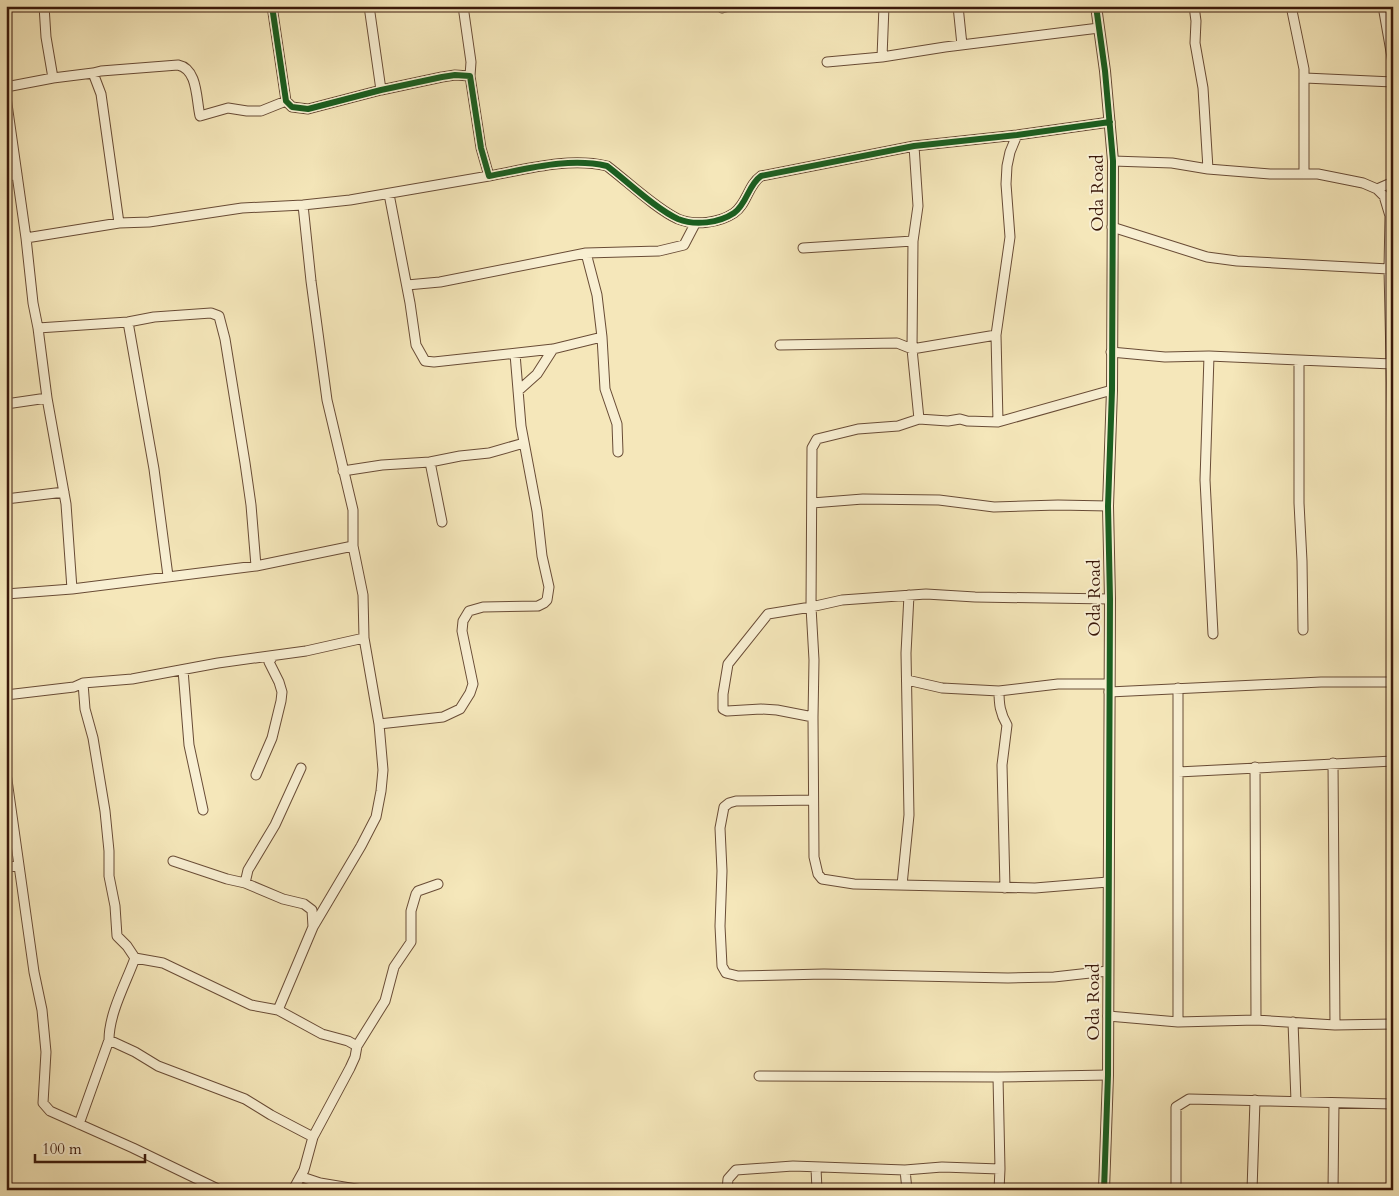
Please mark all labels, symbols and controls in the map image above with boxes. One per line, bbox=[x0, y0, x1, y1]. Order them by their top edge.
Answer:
street label: Oda Road bbox=[1085, 154, 1110, 232]
street label: Oda Road bbox=[1082, 559, 1107, 637]
street label: Oda Road bbox=[1081, 963, 1106, 1041]
scale bar bbox=[35, 1131, 145, 1163]
text: 100 m bbox=[42, 1139, 82, 1159]

